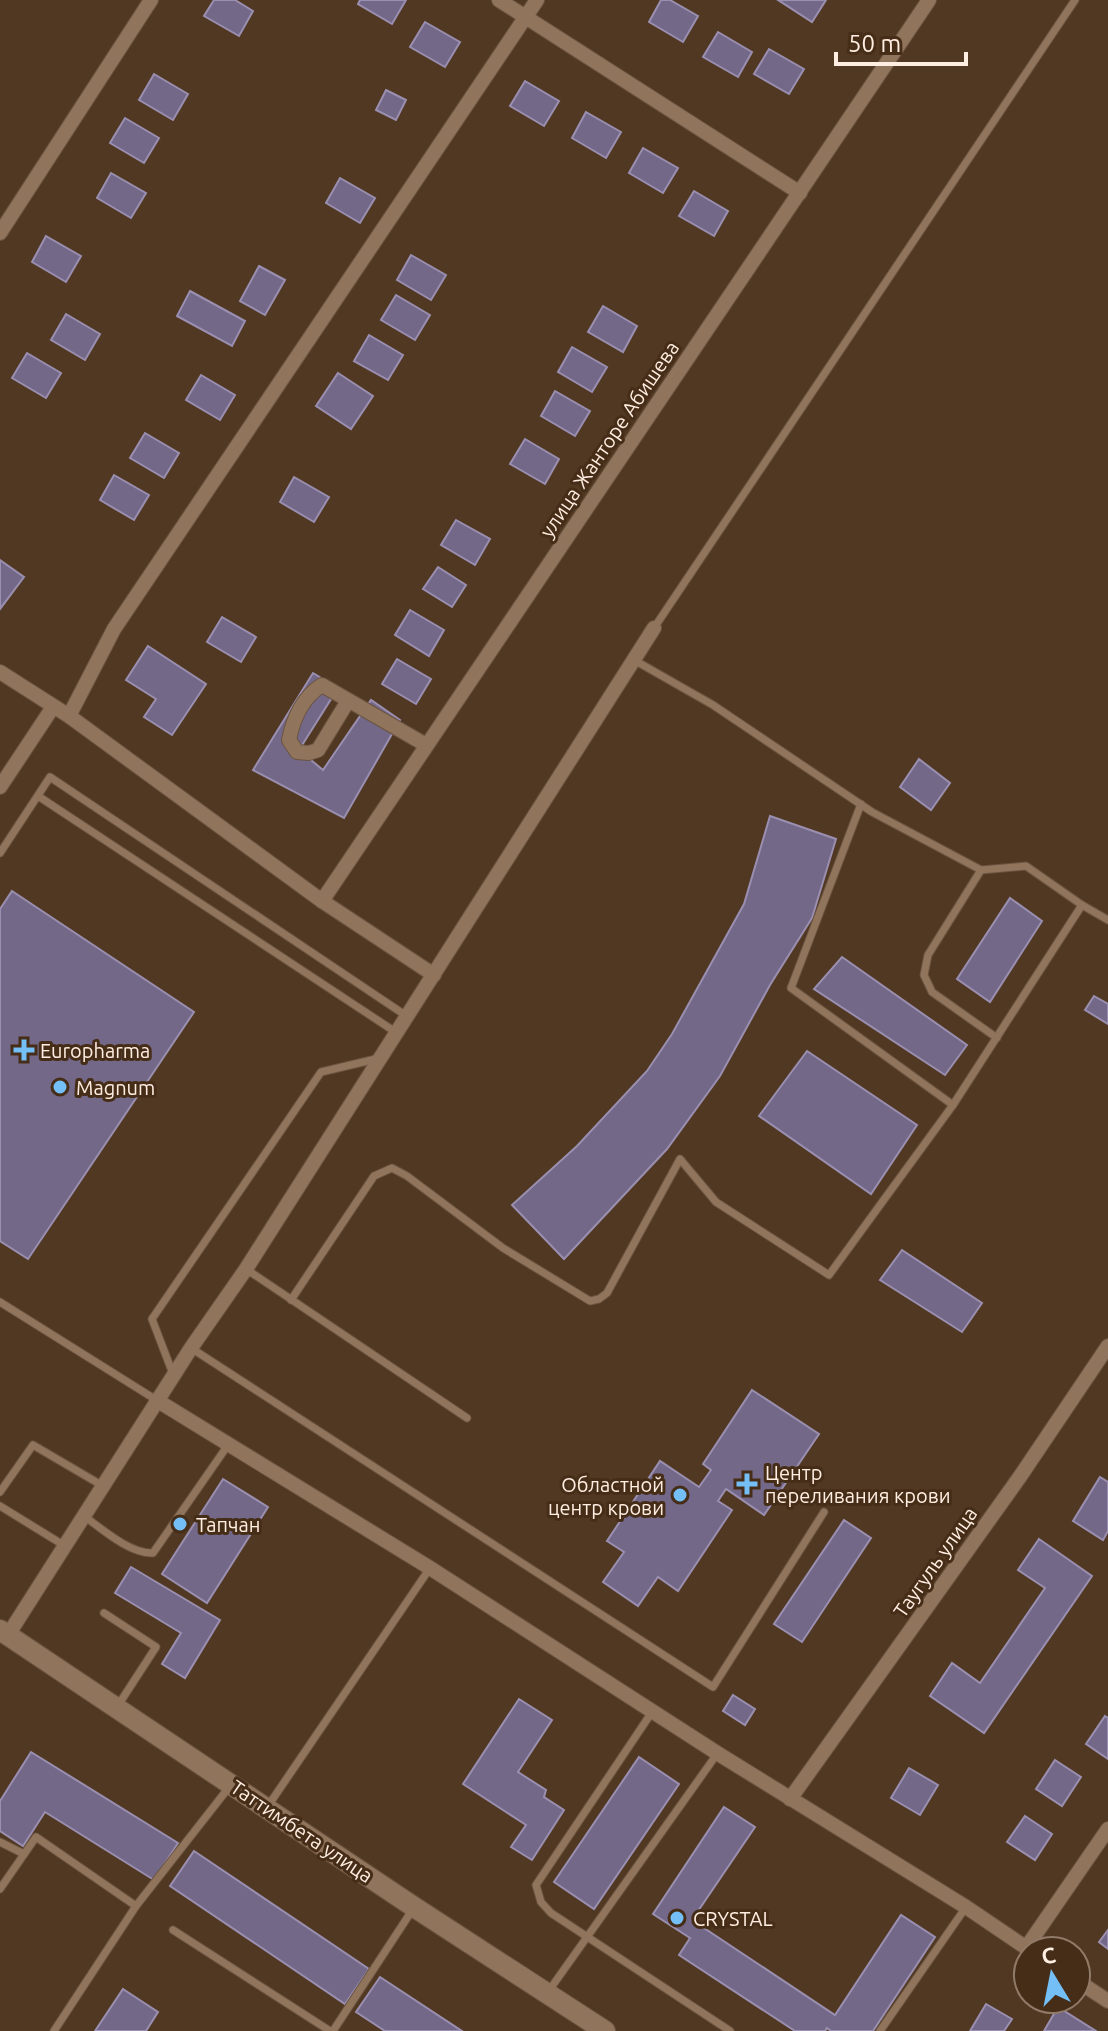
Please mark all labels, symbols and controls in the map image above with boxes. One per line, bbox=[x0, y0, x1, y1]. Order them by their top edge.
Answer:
scale bar bbox=[836, 16, 966, 66]
text: 50 m bbox=[848, 30, 901, 57]
street label: улица Жанторе Абишева bbox=[535, 337, 683, 541]
place label: Europharma bbox=[40, 1039, 150, 1062]
marker: Europharma bbox=[15, 1041, 33, 1059]
place label: Magnum bbox=[76, 1076, 155, 1099]
marker: Magnum bbox=[51, 1078, 69, 1096]
place label: Центр переливания крови bbox=[765, 1461, 951, 1507]
place label: Областной центр крови bbox=[548, 1473, 664, 1519]
marker: Центр переливания крови bbox=[736, 1473, 758, 1495]
marker: Областной центр крови bbox=[671, 1486, 689, 1504]
street label: Таугуль улица bbox=[888, 1502, 982, 1622]
place label: Тапчан bbox=[196, 1513, 261, 1536]
marker: Тапчан bbox=[171, 1515, 189, 1533]
street label: Таттимбета улица bbox=[227, 1775, 377, 1887]
place label: CRYSTAL bbox=[693, 1907, 773, 1930]
marker: CRYSTAL bbox=[668, 1909, 686, 1927]
north arrow bbox=[1012, 1935, 1092, 2015]
text: С bbox=[1039, 1941, 1058, 1968]

